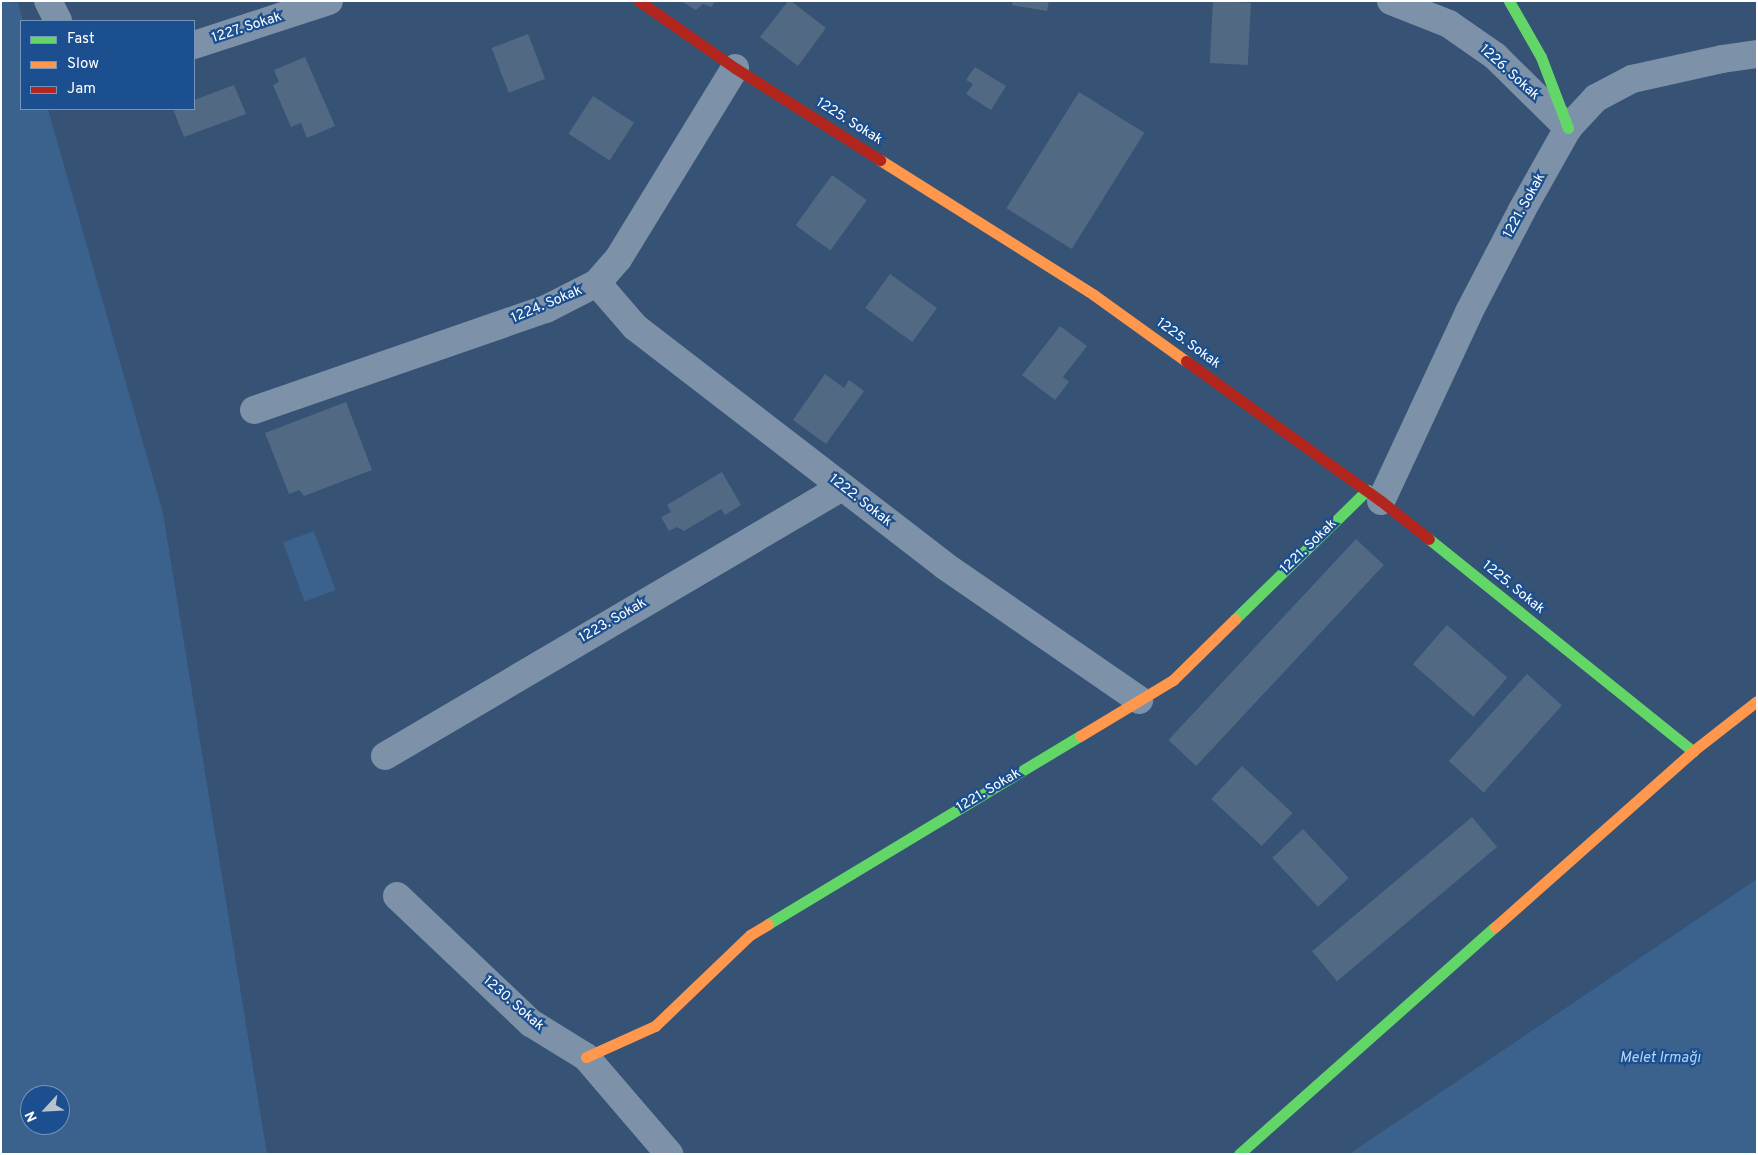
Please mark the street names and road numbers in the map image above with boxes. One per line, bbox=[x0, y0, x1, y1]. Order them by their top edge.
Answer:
street label: 1227. Sokak bbox=[210, 9, 284, 47]
street label: 1226. Sokak bbox=[1476, 42, 1542, 104]
street label: 1225. Sokak bbox=[813, 95, 885, 149]
street label: 1221. Sokak bbox=[1500, 171, 1550, 241]
street label: 1224. Sokak bbox=[509, 283, 585, 327]
street label: 1225. Sokak bbox=[1153, 315, 1223, 373]
street label: 1222. Sokak bbox=[825, 471, 895, 531]
street label: 1221. Sokak bbox=[1277, 516, 1341, 578]
street label: 1225. Sokak bbox=[1478, 558, 1548, 618]
street label: 1223. Sokak bbox=[576, 595, 650, 647]
street label: 1221. Sokak bbox=[954, 765, 1024, 817]
street label: 1230. Sokak bbox=[479, 973, 547, 1035]

